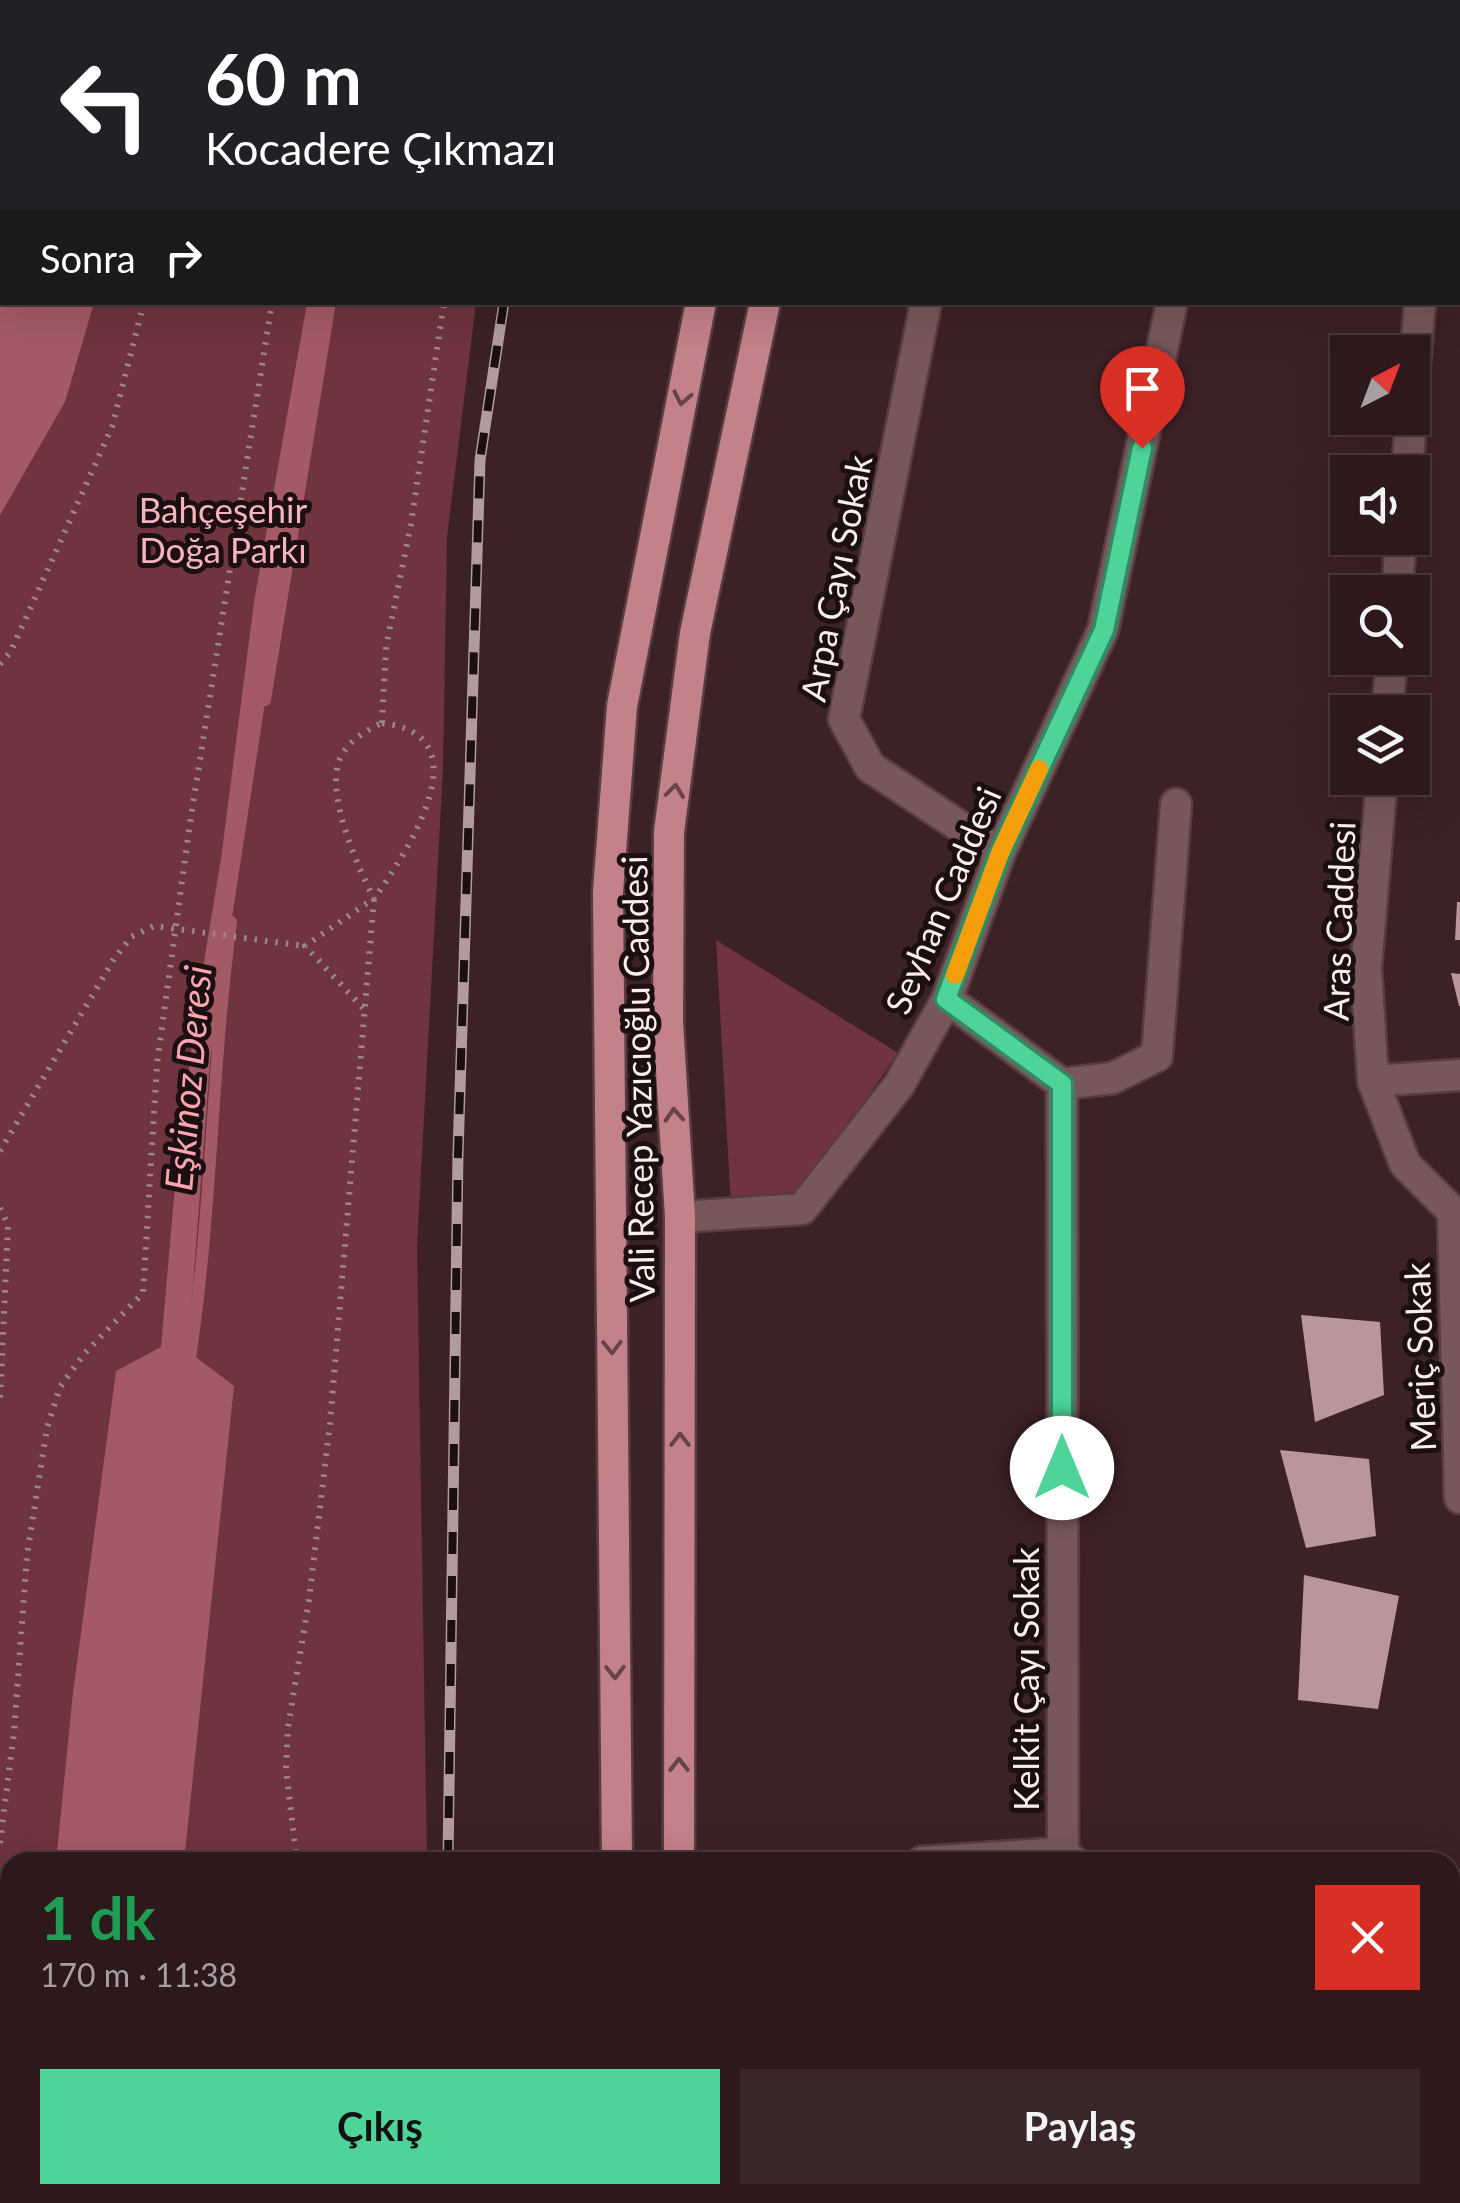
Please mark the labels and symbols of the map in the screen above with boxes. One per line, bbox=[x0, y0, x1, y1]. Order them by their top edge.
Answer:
north arrow bbox=[1330, 335, 1430, 435]
pin bbox=[1100, 346, 1185, 449]
one-way arrow bbox=[672, 390, 693, 406]
street label: Arpa Çayı Sokak bbox=[791, 451, 879, 705]
park label: Bahçeşehir Doğa Parkı bbox=[139, 488, 307, 570]
street label: Seyhan Caddesi bbox=[875, 780, 1009, 1020]
one-way arrow bbox=[663, 782, 684, 799]
street label: Aras Caddesi bbox=[1314, 821, 1362, 1021]
street label: Vali Recep Yazıcıoğlu Caddesi bbox=[612, 855, 662, 1303]
water label: Eşkinoz Deresi bbox=[154, 963, 220, 1193]
one-way arrow bbox=[664, 1107, 685, 1123]
street label: Meriç Sokak bbox=[1395, 1262, 1443, 1452]
one-way arrow bbox=[601, 1340, 623, 1355]
position arrow bbox=[1010, 1416, 1114, 1520]
one-way arrow bbox=[669, 1432, 691, 1448]
street label: Kelkit Çayı Sokak bbox=[1004, 1547, 1046, 1811]
one-way arrow bbox=[605, 1664, 626, 1680]
one-way arrow bbox=[668, 1757, 690, 1772]

